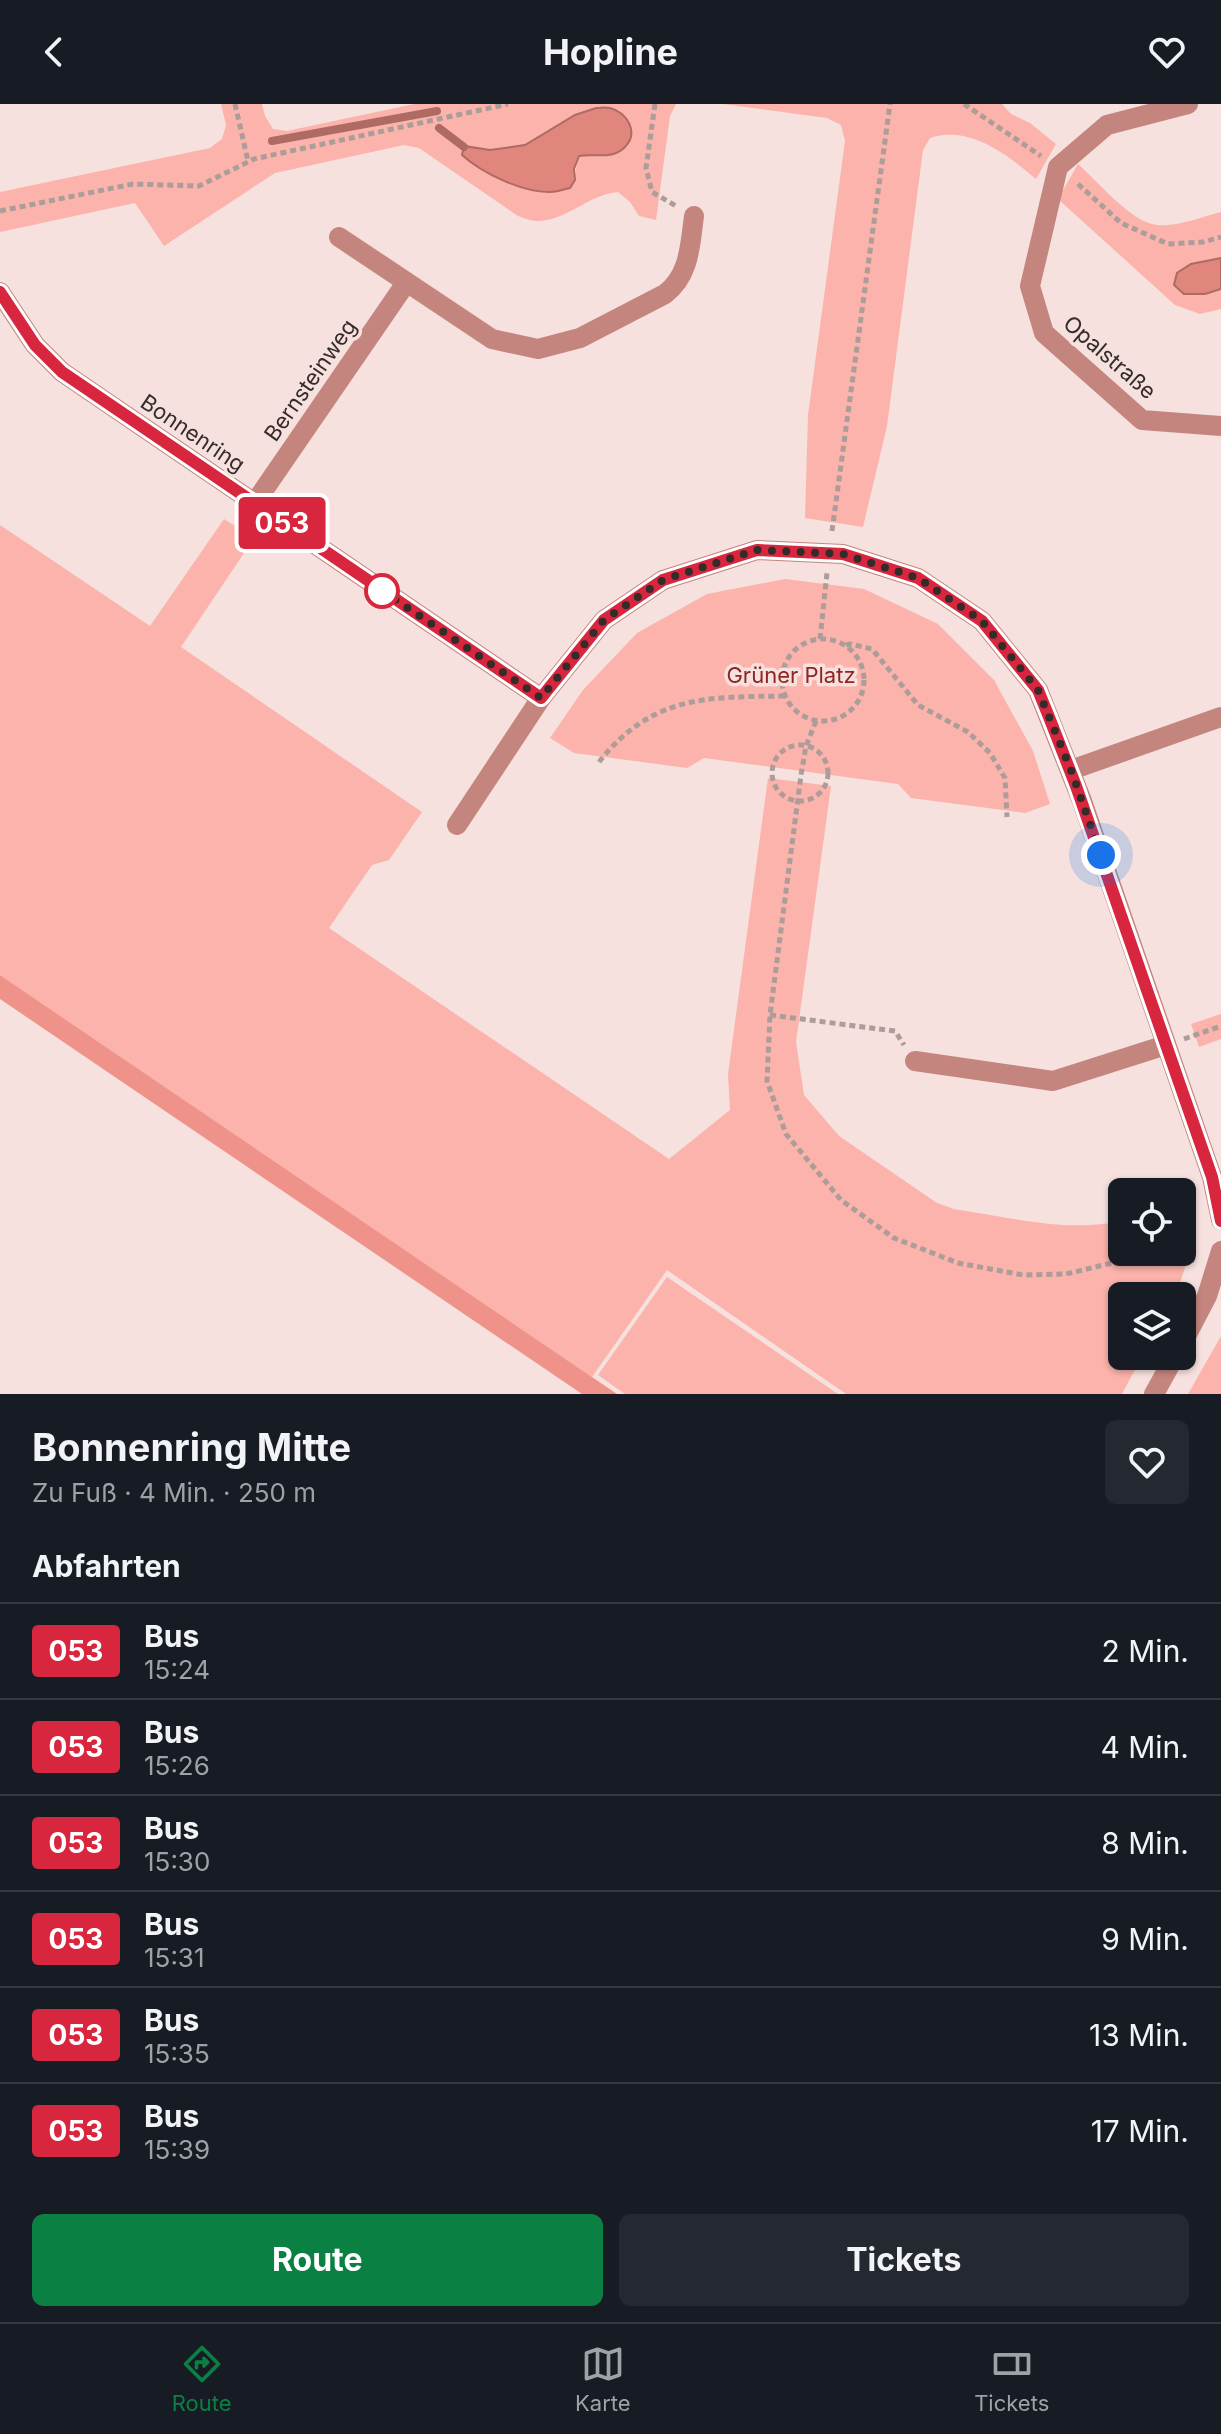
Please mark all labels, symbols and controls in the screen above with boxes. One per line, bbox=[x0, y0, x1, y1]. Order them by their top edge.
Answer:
icon: back bbox=[32, 30, 76, 74]
text: Hopline bbox=[543, 30, 678, 74]
icon: heart bbox=[1145, 30, 1189, 74]
street label: Opalstraße bbox=[1058, 310, 1162, 404]
street label: Bernsteinweg bbox=[258, 314, 362, 446]
street label: Bonnenring bbox=[136, 389, 250, 477]
line badge: 053 bbox=[236, 497, 328, 549]
text: 053 bbox=[255, 506, 309, 540]
unlabelled marker bbox=[365, 574, 399, 608]
park label: Grüner Platz bbox=[726, 662, 856, 688]
your location bbox=[1081, 835, 1121, 875]
map controls bbox=[1108, 1178, 1196, 1370]
button: locate bbox=[1108, 1178, 1196, 1266]
button: layers bbox=[1108, 1282, 1196, 1370]
button: heart bbox=[1105, 1420, 1189, 1504]
text: Bonnenring Mitte bbox=[32, 1424, 351, 1470]
text: Zu Fuß · 4 Min. · 250 m bbox=[32, 1477, 316, 1508]
text: Abfahrten bbox=[32, 1548, 181, 1584]
text: Bus bbox=[144, 1618, 199, 1654]
text: 2 Min. bbox=[1102, 1633, 1189, 1669]
text: 053 bbox=[49, 1634, 103, 1668]
text: 15:24 bbox=[144, 1654, 210, 1685]
text: Bus bbox=[144, 1714, 199, 1750]
text: 4 Min. bbox=[1100, 1729, 1189, 1765]
text: 053 bbox=[49, 1730, 103, 1764]
text: 15:26 bbox=[144, 1750, 210, 1781]
text: Bus bbox=[144, 1810, 199, 1846]
text: 8 Min. bbox=[1101, 1825, 1189, 1861]
text: 053 bbox=[49, 1826, 103, 1860]
text: 15:30 bbox=[144, 1846, 210, 1877]
text: Bus bbox=[144, 1906, 199, 1942]
text: 9 Min. bbox=[1101, 1921, 1189, 1957]
text: 053 bbox=[49, 1922, 103, 1956]
text: 15:31 bbox=[144, 1942, 205, 1973]
text: Bus bbox=[144, 2002, 199, 2038]
text: 13 Min. bbox=[1089, 2017, 1189, 2053]
text: 053 bbox=[49, 2018, 103, 2052]
text: 15:35 bbox=[144, 2038, 210, 2069]
text: Bus bbox=[144, 2098, 199, 2134]
text: 17 Min. bbox=[1091, 2113, 1189, 2149]
text: 053 bbox=[49, 2114, 103, 2148]
text: 15:39 bbox=[144, 2134, 210, 2165]
button: Route bbox=[32, 2214, 603, 2306]
button: Tickets bbox=[619, 2214, 1189, 2306]
tab: Route bbox=[172, 2342, 232, 2416]
tab: Karte bbox=[575, 2342, 631, 2416]
tab: Tickets bbox=[974, 2342, 1049, 2416]

